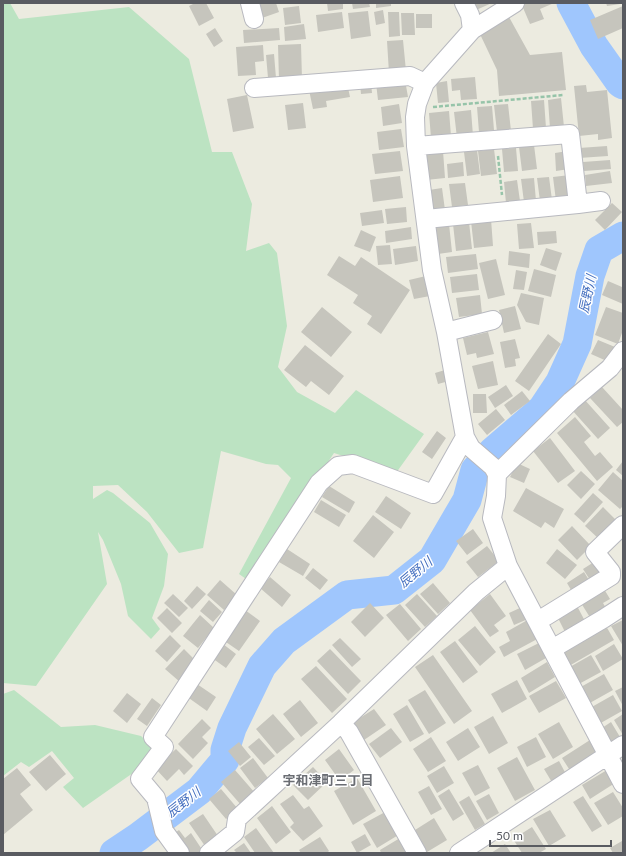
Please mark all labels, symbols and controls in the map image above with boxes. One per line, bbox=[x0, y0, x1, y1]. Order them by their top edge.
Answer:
water label: 辰野川 bbox=[575, 271, 599, 315]
water label: 辰野川 bbox=[395, 552, 437, 591]
district label: 宇和津町三丁目 bbox=[282, 772, 374, 788]
water label: 辰野川 bbox=[163, 782, 205, 820]
scale bar bbox=[490, 822, 611, 848]
text: 50 m bbox=[496, 828, 523, 843]

